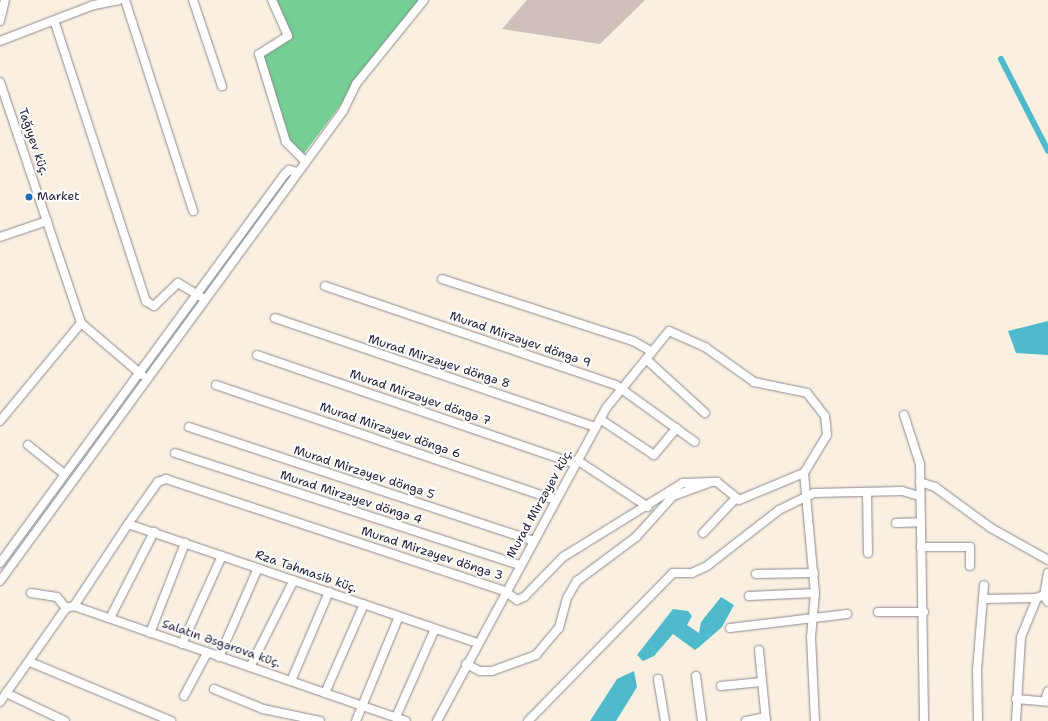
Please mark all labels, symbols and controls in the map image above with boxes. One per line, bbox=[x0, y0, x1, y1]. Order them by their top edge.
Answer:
street label: Tağıyev küç. bbox=[15, 106, 51, 178]
place label: Market bbox=[37, 190, 79, 204]
marker: Market bbox=[24, 192, 34, 202]
street label: Murad Mirzəyev döngə 9 bbox=[448, 309, 592, 371]
street label: Murad Mirzəyev döngə 8 bbox=[366, 332, 512, 392]
street label: Murad Mirzəyev döngə 7 bbox=[348, 367, 492, 429]
street label: Murad Mirzəyev döngə 6 bbox=[318, 400, 462, 462]
street label: Murad Mirzəyev döngə 5 bbox=[292, 443, 436, 503]
street label: Murad Mirzəyev küç. bbox=[504, 447, 576, 561]
street label: Murad Mirzəyev döngə 4 bbox=[278, 468, 424, 528]
street label: Murad Mirzəyev döngə 3 bbox=[359, 524, 505, 584]
street label: Rza Təhmasib küç. bbox=[253, 548, 359, 596]
street label: Salatın Əsgərova küç. bbox=[160, 617, 282, 671]

